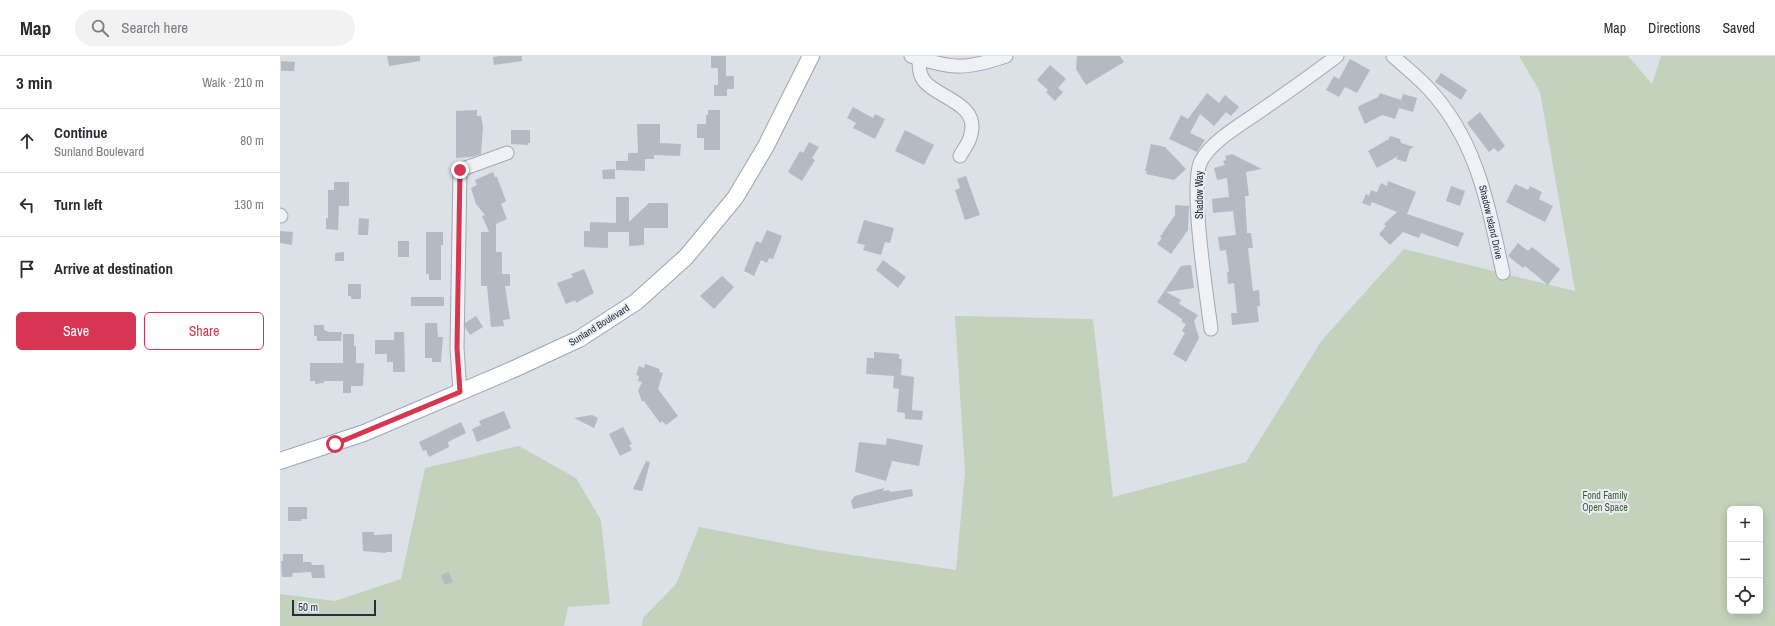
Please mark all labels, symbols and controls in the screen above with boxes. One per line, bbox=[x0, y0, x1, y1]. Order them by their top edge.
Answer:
search box bbox=[75, 10, 355, 46]
text: Map bbox=[20, 15, 51, 41]
icon: search bbox=[89, 17, 111, 39]
text: Search here bbox=[121, 17, 188, 38]
text: Map bbox=[1604, 19, 1626, 37]
text: Directions bbox=[1648, 19, 1700, 37]
text: Saved bbox=[1722, 19, 1755, 37]
text: 3 min bbox=[16, 71, 52, 94]
text: Walk · 210 m bbox=[202, 74, 264, 91]
text: Continue bbox=[54, 122, 107, 143]
icon: ahead bbox=[16, 130, 38, 152]
text: 80 m bbox=[240, 132, 264, 149]
text: Sunland Boulevard bbox=[54, 143, 144, 160]
route end bbox=[451, 161, 469, 179]
street label: Shadow Way bbox=[1193, 170, 1206, 219]
street label: Shadow Island Drive bbox=[1476, 184, 1506, 261]
icon: left bbox=[16, 194, 38, 216]
text: Turn left bbox=[54, 194, 102, 215]
text: 130 m bbox=[234, 196, 264, 213]
icon: arrive bbox=[16, 258, 38, 280]
text: Arrive at destination bbox=[54, 258, 173, 279]
street label: Sunland Boulevard bbox=[566, 301, 632, 349]
button: Save bbox=[16, 312, 136, 350]
button: Share bbox=[144, 312, 264, 350]
route start bbox=[326, 435, 344, 453]
park label: Fond Family Open Space bbox=[1582, 489, 1628, 514]
map controls bbox=[1727, 506, 1763, 614]
button: + bbox=[1727, 506, 1763, 542]
button: − bbox=[1727, 542, 1763, 578]
button: locate bbox=[1727, 578, 1763, 614]
scale bar bbox=[292, 598, 376, 617]
text: 50 m bbox=[298, 600, 318, 614]

